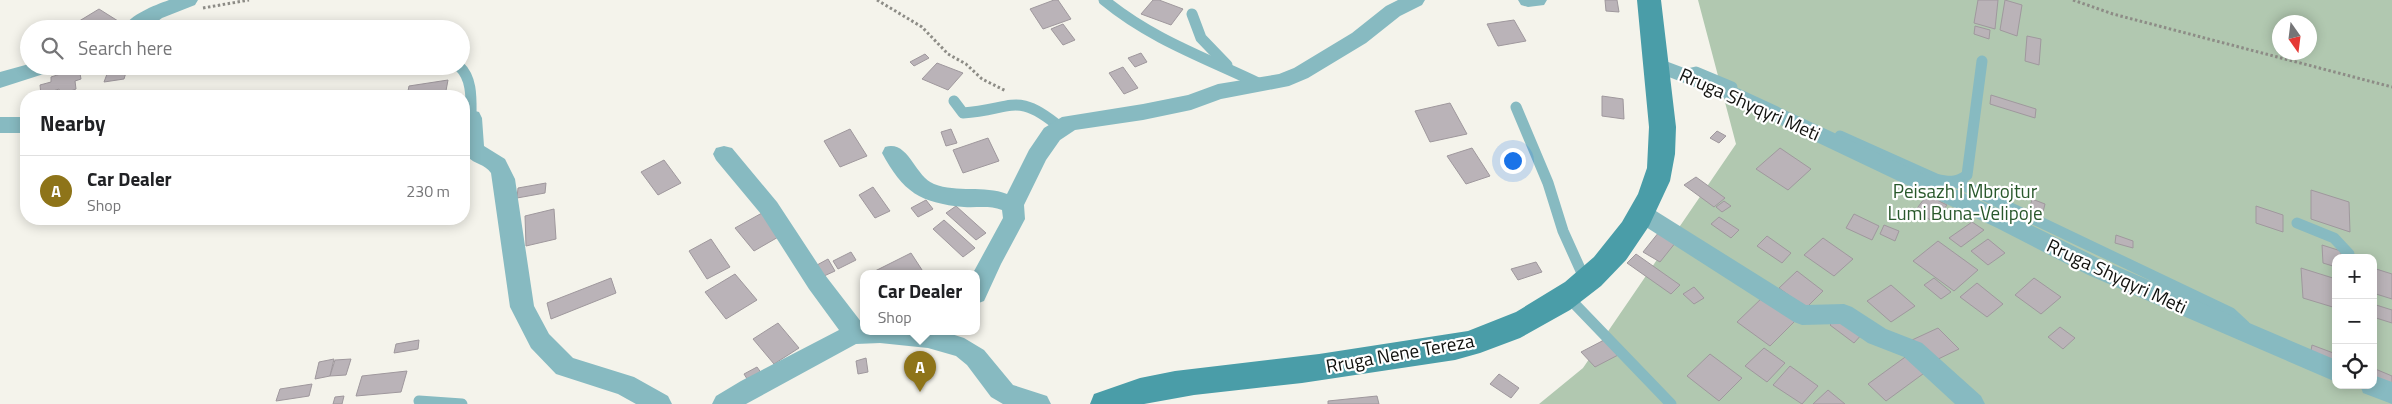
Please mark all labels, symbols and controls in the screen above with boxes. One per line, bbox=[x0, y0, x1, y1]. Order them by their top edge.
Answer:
north arrow bbox=[2272, 15, 2317, 60]
search box bbox=[20, 20, 470, 75]
text: Search here bbox=[78, 33, 172, 62]
icon: search bbox=[38, 34, 66, 62]
street label: Rruga Shyqyri Meti bbox=[1675, 59, 1825, 148]
text: Nearby bbox=[40, 107, 105, 139]
your location bbox=[1500, 148, 1526, 174]
text: Car Dealer bbox=[87, 164, 172, 193]
park label: Peisazh i Mbrojtur Lumi Buna-Velipoje bbox=[1888, 176, 2042, 227]
text: A bbox=[51, 179, 61, 203]
text: 230 m bbox=[406, 179, 450, 203]
text: Shop bbox=[87, 193, 121, 217]
street label: Rruga Shyqyri Meti bbox=[2042, 230, 2192, 321]
map controls bbox=[2332, 254, 2377, 389]
button: + bbox=[2332, 254, 2377, 299]
popup bbox=[860, 270, 980, 335]
text: Car Dealer bbox=[878, 276, 962, 305]
button: − bbox=[2332, 299, 2377, 344]
text: Shop bbox=[878, 305, 912, 329]
street label: Rruga Nene Tereza bbox=[1323, 325, 1477, 380]
button: locate bbox=[2332, 344, 2377, 389]
pin: A bbox=[904, 351, 936, 392]

